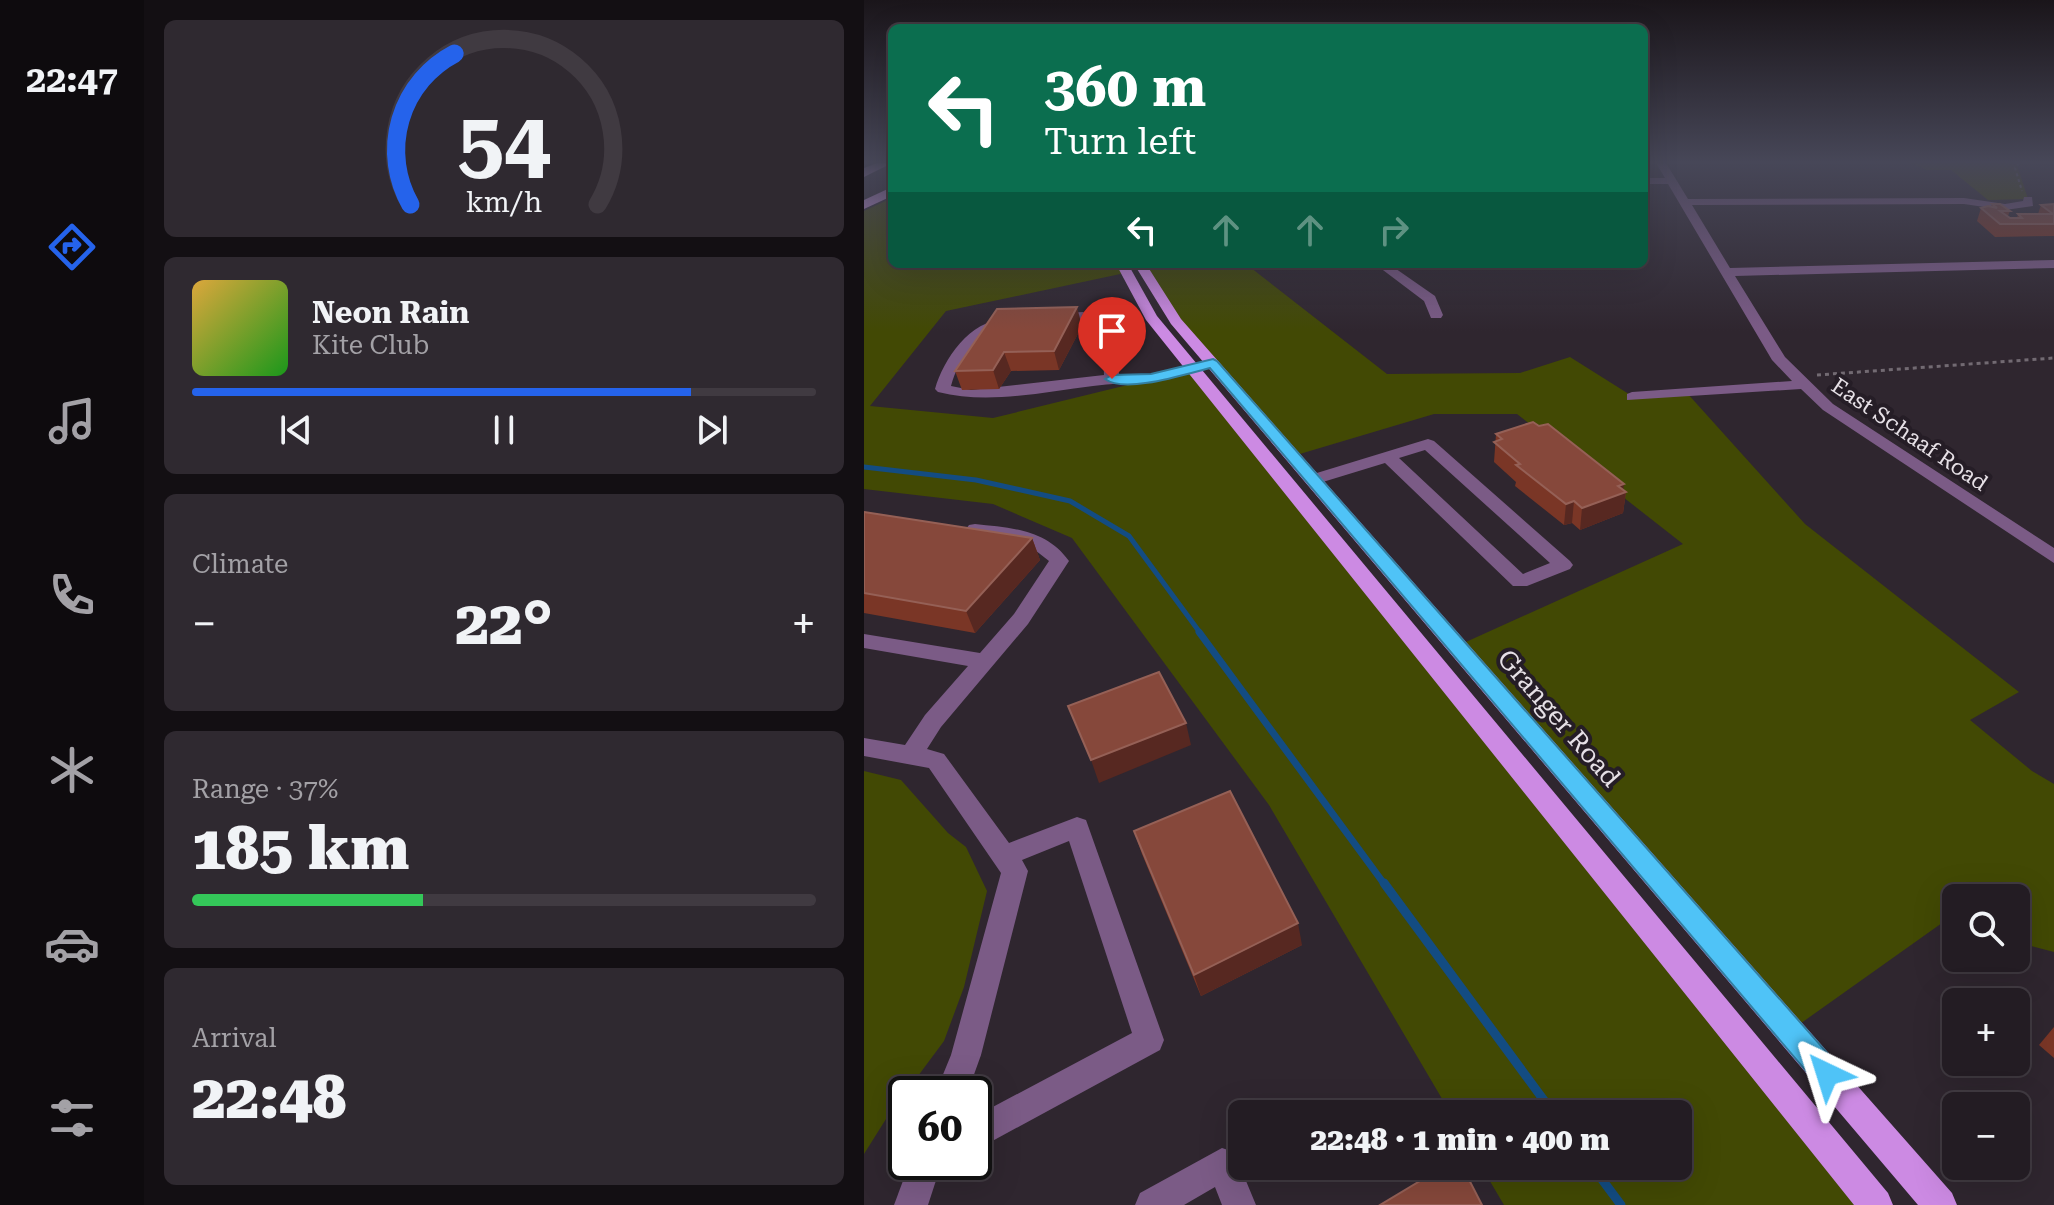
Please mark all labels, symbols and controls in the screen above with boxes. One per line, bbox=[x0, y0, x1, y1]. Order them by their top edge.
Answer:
text: 360 m bbox=[1044, 54, 1206, 120]
icon: left bbox=[912, 56, 1016, 160]
text: 22:47 bbox=[26, 59, 118, 101]
text: 54 bbox=[457, 93, 551, 190]
text: Turn left bbox=[1044, 121, 1196, 163]
text: km/h bbox=[466, 185, 542, 219]
icon: left bbox=[1120, 208, 1164, 252]
icon: ahead bbox=[1204, 208, 1248, 252]
icon: ahead bbox=[1288, 208, 1332, 252]
icon: right bbox=[1372, 208, 1416, 252]
icon: directions bbox=[44, 219, 100, 275]
text: Neon Rain bbox=[312, 295, 469, 330]
pin bbox=[1078, 297, 1146, 379]
icon: arrive bbox=[1090, 309, 1134, 353]
text: Kite Club bbox=[312, 330, 429, 360]
street label: East Schaaf Road bbox=[1827, 373, 1992, 496]
icon: music bbox=[44, 393, 100, 449]
icon: previous bbox=[274, 408, 318, 452]
icon: pause bbox=[482, 408, 526, 452]
icon: next bbox=[690, 408, 734, 452]
text: Climate bbox=[192, 549, 288, 579]
icon: phone bbox=[44, 567, 100, 623]
text: 22° bbox=[455, 588, 553, 659]
text: − bbox=[192, 598, 217, 650]
text: + bbox=[791, 598, 816, 650]
street label: Granger Road bbox=[1492, 644, 1627, 793]
icon: climate bbox=[44, 742, 100, 798]
text: Range · 37% bbox=[192, 774, 338, 804]
text: 185 km bbox=[192, 813, 409, 884]
map controls bbox=[1942, 884, 2030, 1180]
button: search bbox=[1942, 884, 2030, 972]
icon: car bbox=[44, 916, 100, 972]
button: + bbox=[1942, 988, 2030, 1076]
text: Arrival bbox=[192, 1023, 277, 1053]
position arrow bbox=[1785, 1032, 1869, 1116]
text: 22:48 bbox=[192, 1062, 346, 1133]
speed limit sign: 60 bbox=[888, 1076, 992, 1180]
icon: filters bbox=[44, 1090, 100, 1146]
button: − bbox=[1942, 1092, 2030, 1180]
text: 22:48 · 1 min · 400 m bbox=[1310, 1122, 1610, 1157]

